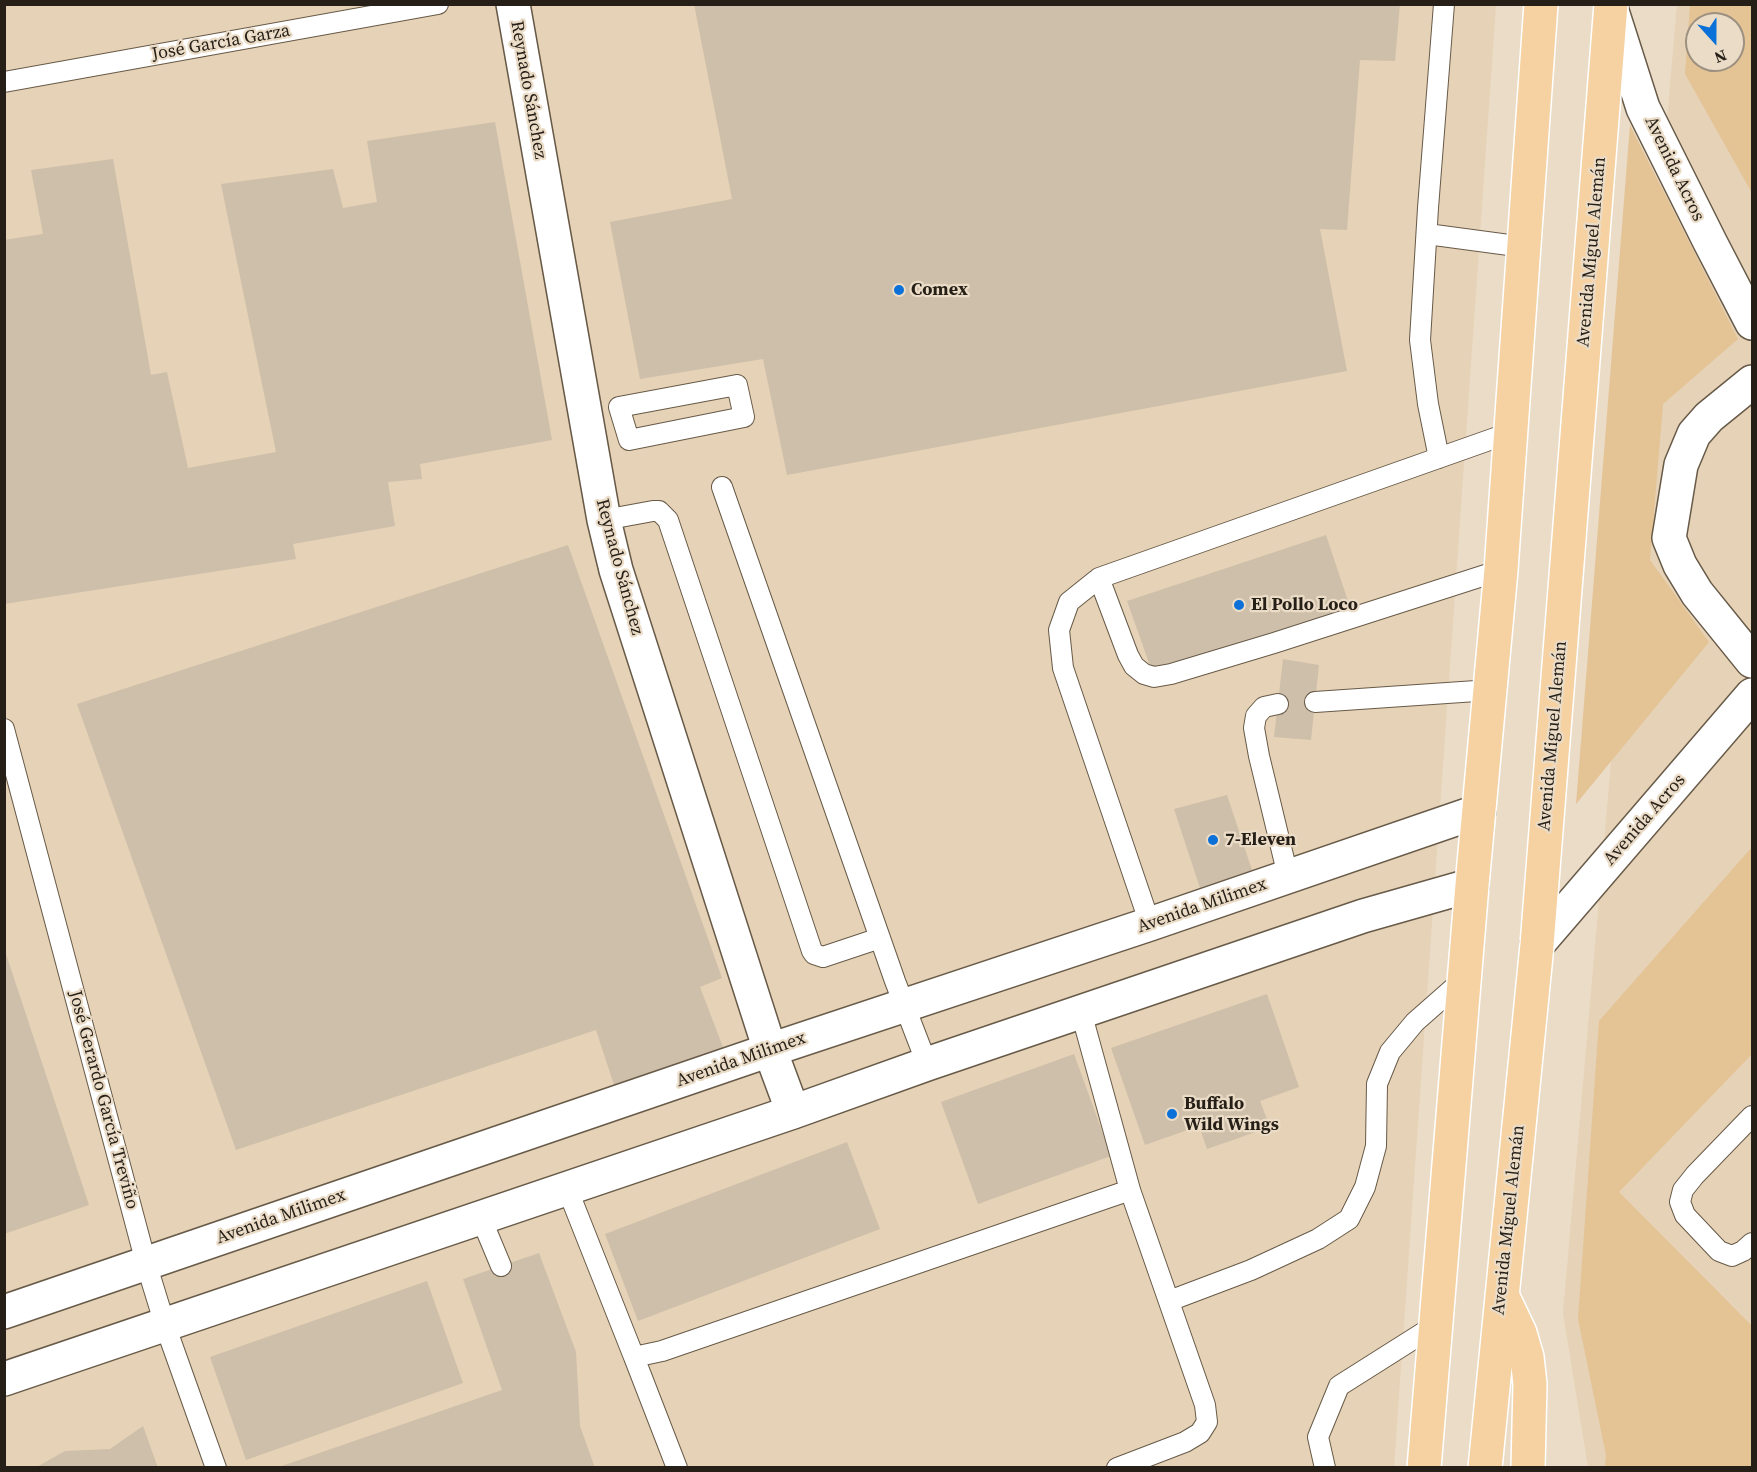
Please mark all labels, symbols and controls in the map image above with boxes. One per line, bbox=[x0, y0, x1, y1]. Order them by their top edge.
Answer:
north arrow bbox=[1685, 12, 1745, 72]
street label: Reynado Sánchez bbox=[505, 19, 551, 161]
street label: José García Garza bbox=[150, 20, 292, 66]
text: N bbox=[1711, 45, 1730, 69]
street label: Avenida Acros bbox=[1639, 113, 1709, 225]
street label: Avenida Miguel Alemán bbox=[1573, 156, 1611, 348]
place label: Comex bbox=[911, 279, 968, 301]
marker: Comex bbox=[892, 283, 906, 297]
street label: Reynado Sánchez bbox=[590, 497, 648, 637]
place label: El Pollo Loco bbox=[1251, 594, 1358, 616]
marker: El Pollo Loco bbox=[1232, 598, 1246, 612]
street label: Avenida Miguel Alemán bbox=[1534, 640, 1572, 832]
street label: Avenida Acros bbox=[1599, 770, 1691, 870]
place label: 7-Eleven bbox=[1225, 829, 1296, 851]
marker: 7-Eleven bbox=[1206, 833, 1220, 847]
street label: Avenida Milimex bbox=[1134, 874, 1270, 938]
street label: José Gerardo García Treviño bbox=[63, 988, 143, 1212]
street label: Avenida Milimex bbox=[673, 1028, 809, 1092]
place label: Buffalo Wild Wings bbox=[1184, 1093, 1279, 1136]
marker: Buffalo Wild Wings bbox=[1165, 1107, 1179, 1121]
street label: Avenida Miguel Alemán bbox=[1488, 1124, 1530, 1316]
street label: Avenida Milimex bbox=[213, 1185, 349, 1249]

